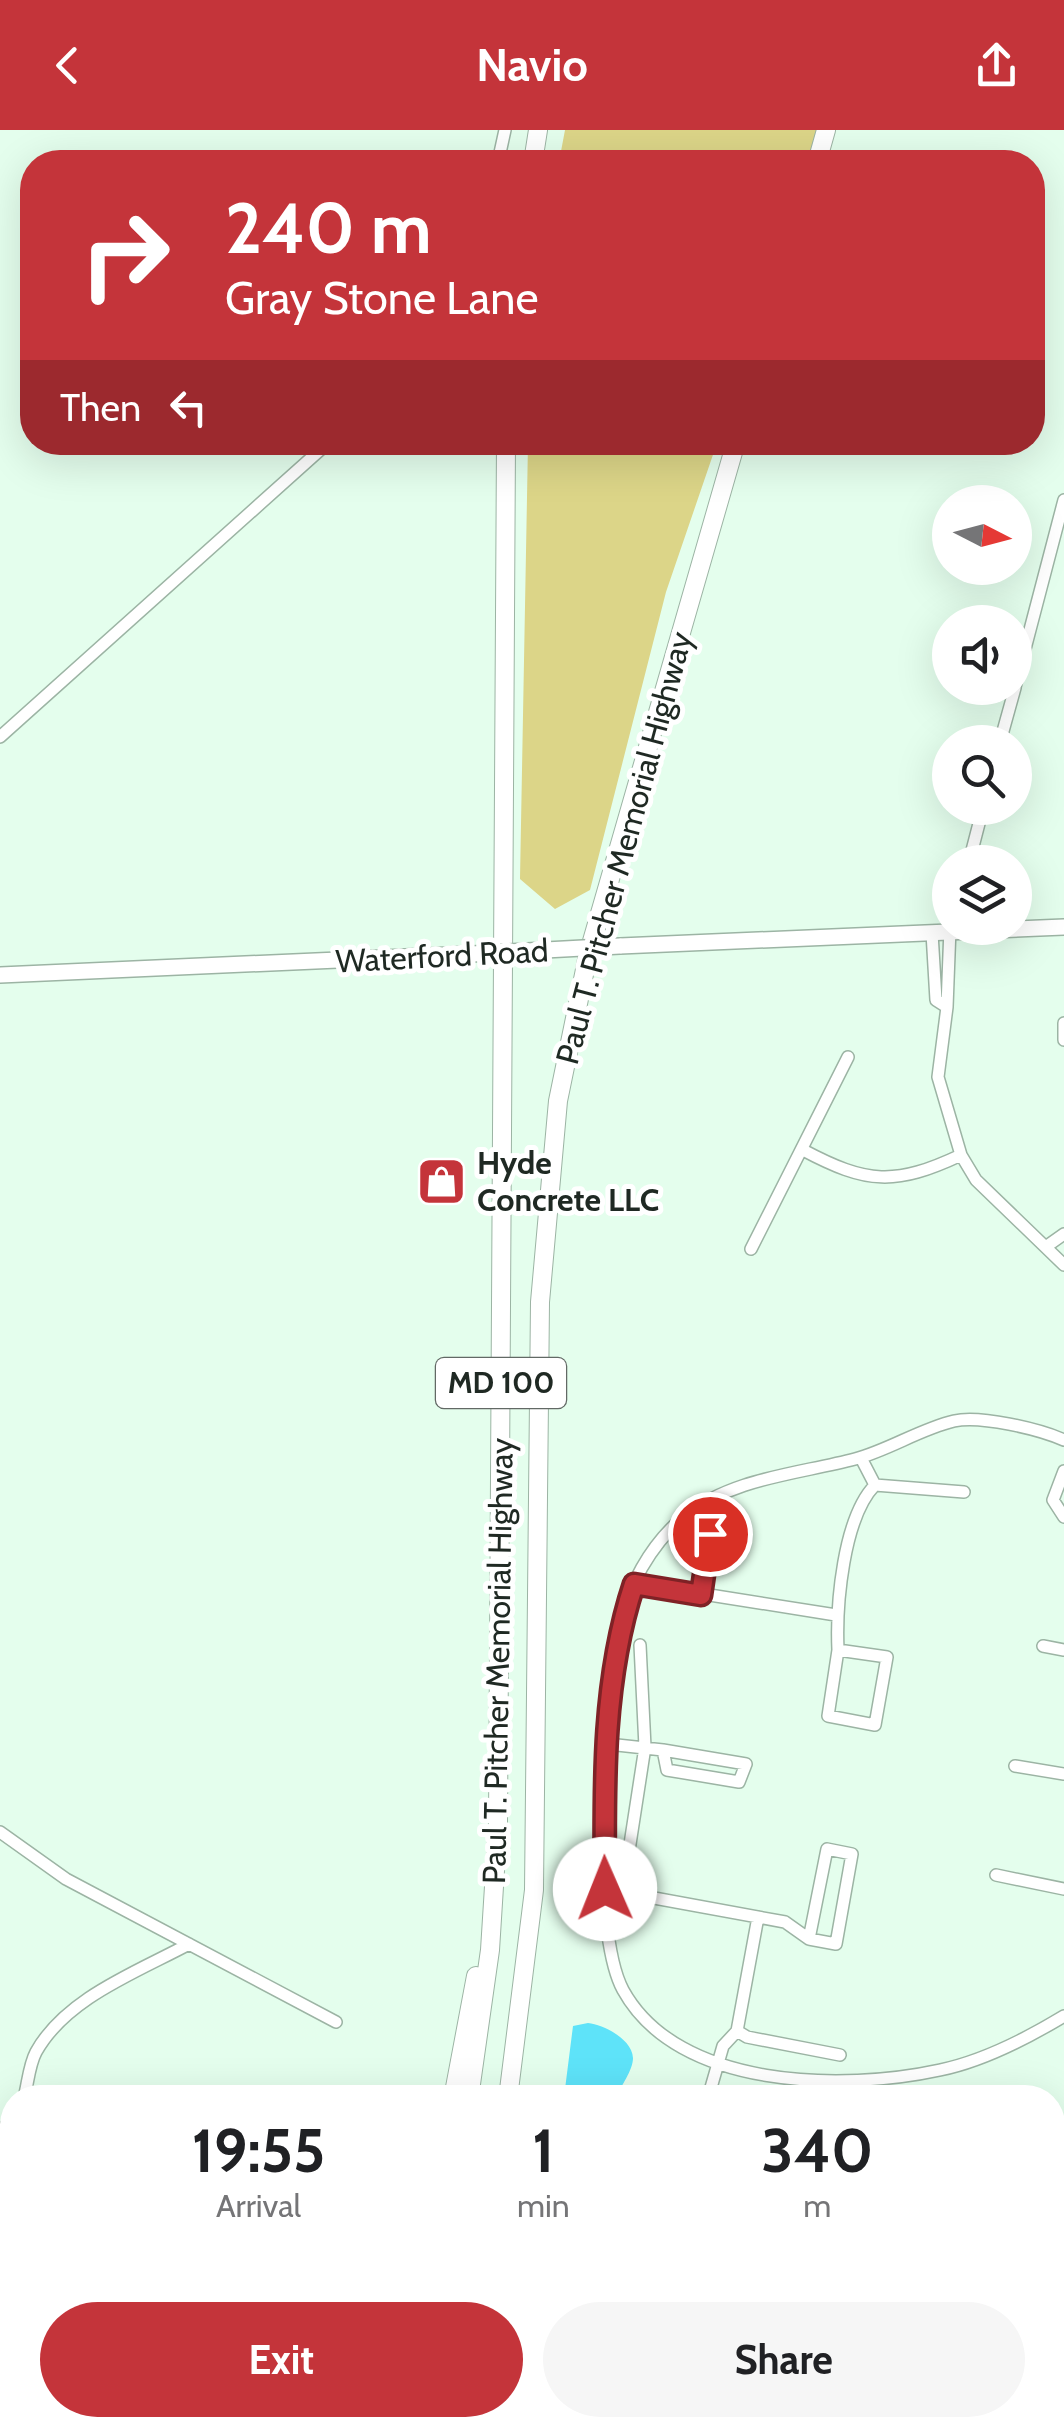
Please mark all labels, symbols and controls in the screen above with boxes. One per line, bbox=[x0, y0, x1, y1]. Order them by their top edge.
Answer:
icon: back bbox=[40, 38, 95, 93]
text: Navio bbox=[476, 38, 588, 92]
icon: share bbox=[969, 38, 1024, 93]
text: 240 m bbox=[225, 185, 432, 271]
icon: right bbox=[60, 190, 190, 320]
text: Gray Stone Lane bbox=[225, 271, 538, 325]
icon: left bbox=[161, 380, 216, 435]
text: Then bbox=[60, 384, 141, 431]
north arrow bbox=[932, 485, 1032, 585]
map controls bbox=[932, 485, 1032, 945]
button: sound bbox=[932, 605, 1032, 705]
street label: Paul T. Pitcher Memorial Highway bbox=[547, 627, 700, 1068]
button: search bbox=[932, 725, 1032, 825]
button: layers bbox=[932, 845, 1032, 945]
street label: Waterford Road bbox=[335, 930, 549, 981]
place label: Hyde Concrete LLC bbox=[477, 1143, 659, 1219]
shop icon: Hyde Concrete LLC bbox=[416, 1155, 468, 1207]
road number: MD 100 bbox=[436, 1358, 566, 1408]
street label: Paul T. Pitcher Memorial Highway bbox=[474, 1438, 521, 1884]
pin bbox=[668, 1492, 753, 1577]
icon: arrive bbox=[683, 1507, 738, 1562]
position arrow bbox=[553, 1837, 657, 1941]
text: 19:55 bbox=[192, 2114, 325, 2187]
text: 1 bbox=[532, 2114, 554, 2187]
text: 340 bbox=[761, 2114, 873, 2187]
text: Arrival bbox=[216, 2186, 301, 2225]
text: min bbox=[517, 2186, 570, 2225]
text: m bbox=[803, 2186, 831, 2225]
button: Exit bbox=[40, 2302, 523, 2417]
button: Share bbox=[543, 2302, 1025, 2417]

